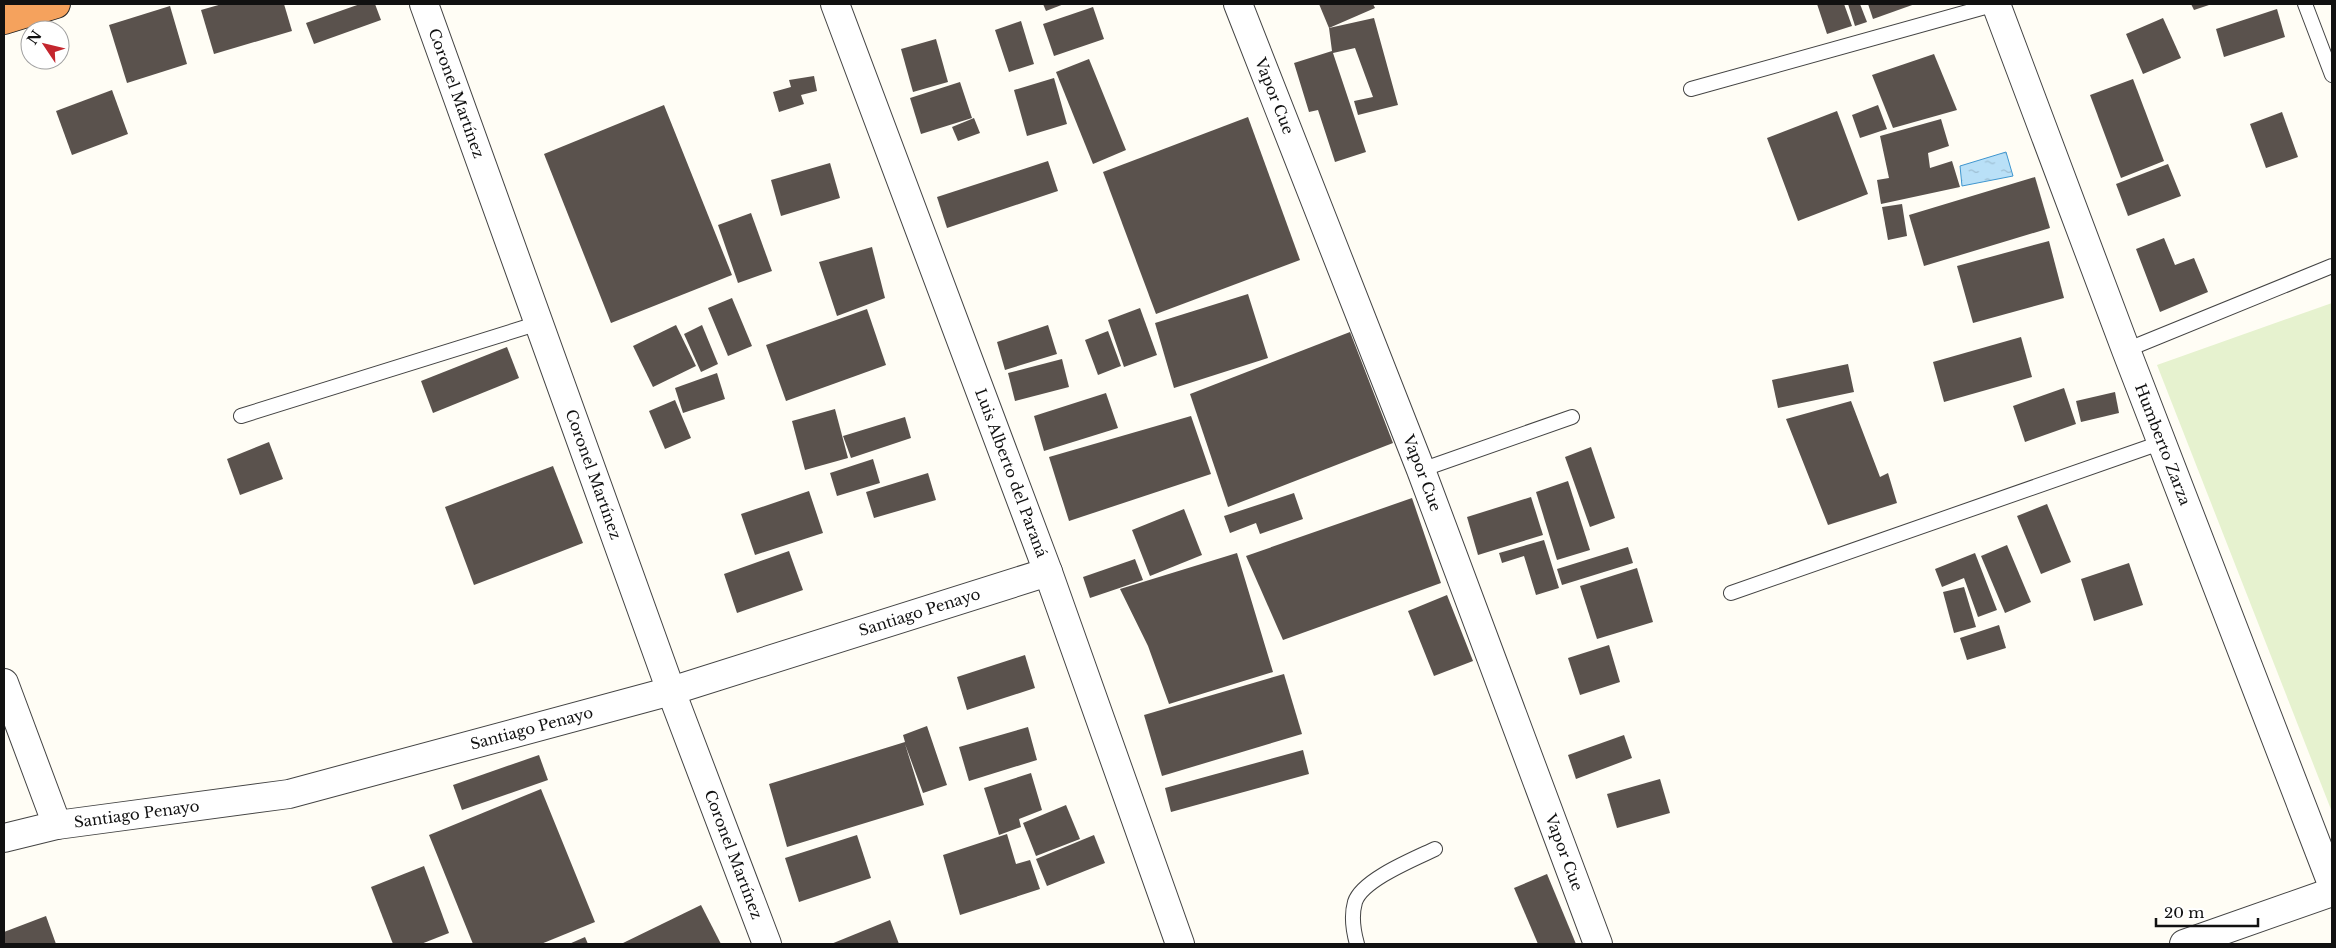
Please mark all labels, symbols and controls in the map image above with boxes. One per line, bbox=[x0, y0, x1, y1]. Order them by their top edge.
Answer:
north arrow bbox=[20, 20, 70, 70]
street label: Coronel Martínez bbox=[425, 26, 489, 161]
text: N bbox=[23, 27, 46, 48]
street label: Vapor Cue bbox=[1251, 54, 1298, 137]
street label: Humberto Zarza bbox=[2131, 381, 2195, 509]
street label: Luis Alberto del Paraná bbox=[971, 386, 1052, 561]
street label: Coronel Martínez bbox=[562, 407, 626, 542]
street label: Vapor Cue bbox=[1399, 431, 1446, 514]
street label: Santiago Penayo bbox=[856, 584, 983, 640]
street label: Santiago Penayo bbox=[468, 702, 595, 754]
street label: Coronel Martínez bbox=[700, 787, 767, 922]
street label: Santiago Penayo bbox=[73, 796, 201, 832]
street label: Vapor Cue bbox=[1541, 810, 1587, 893]
scale bar bbox=[2156, 896, 2258, 928]
text: 20 m bbox=[2164, 903, 2204, 922]

